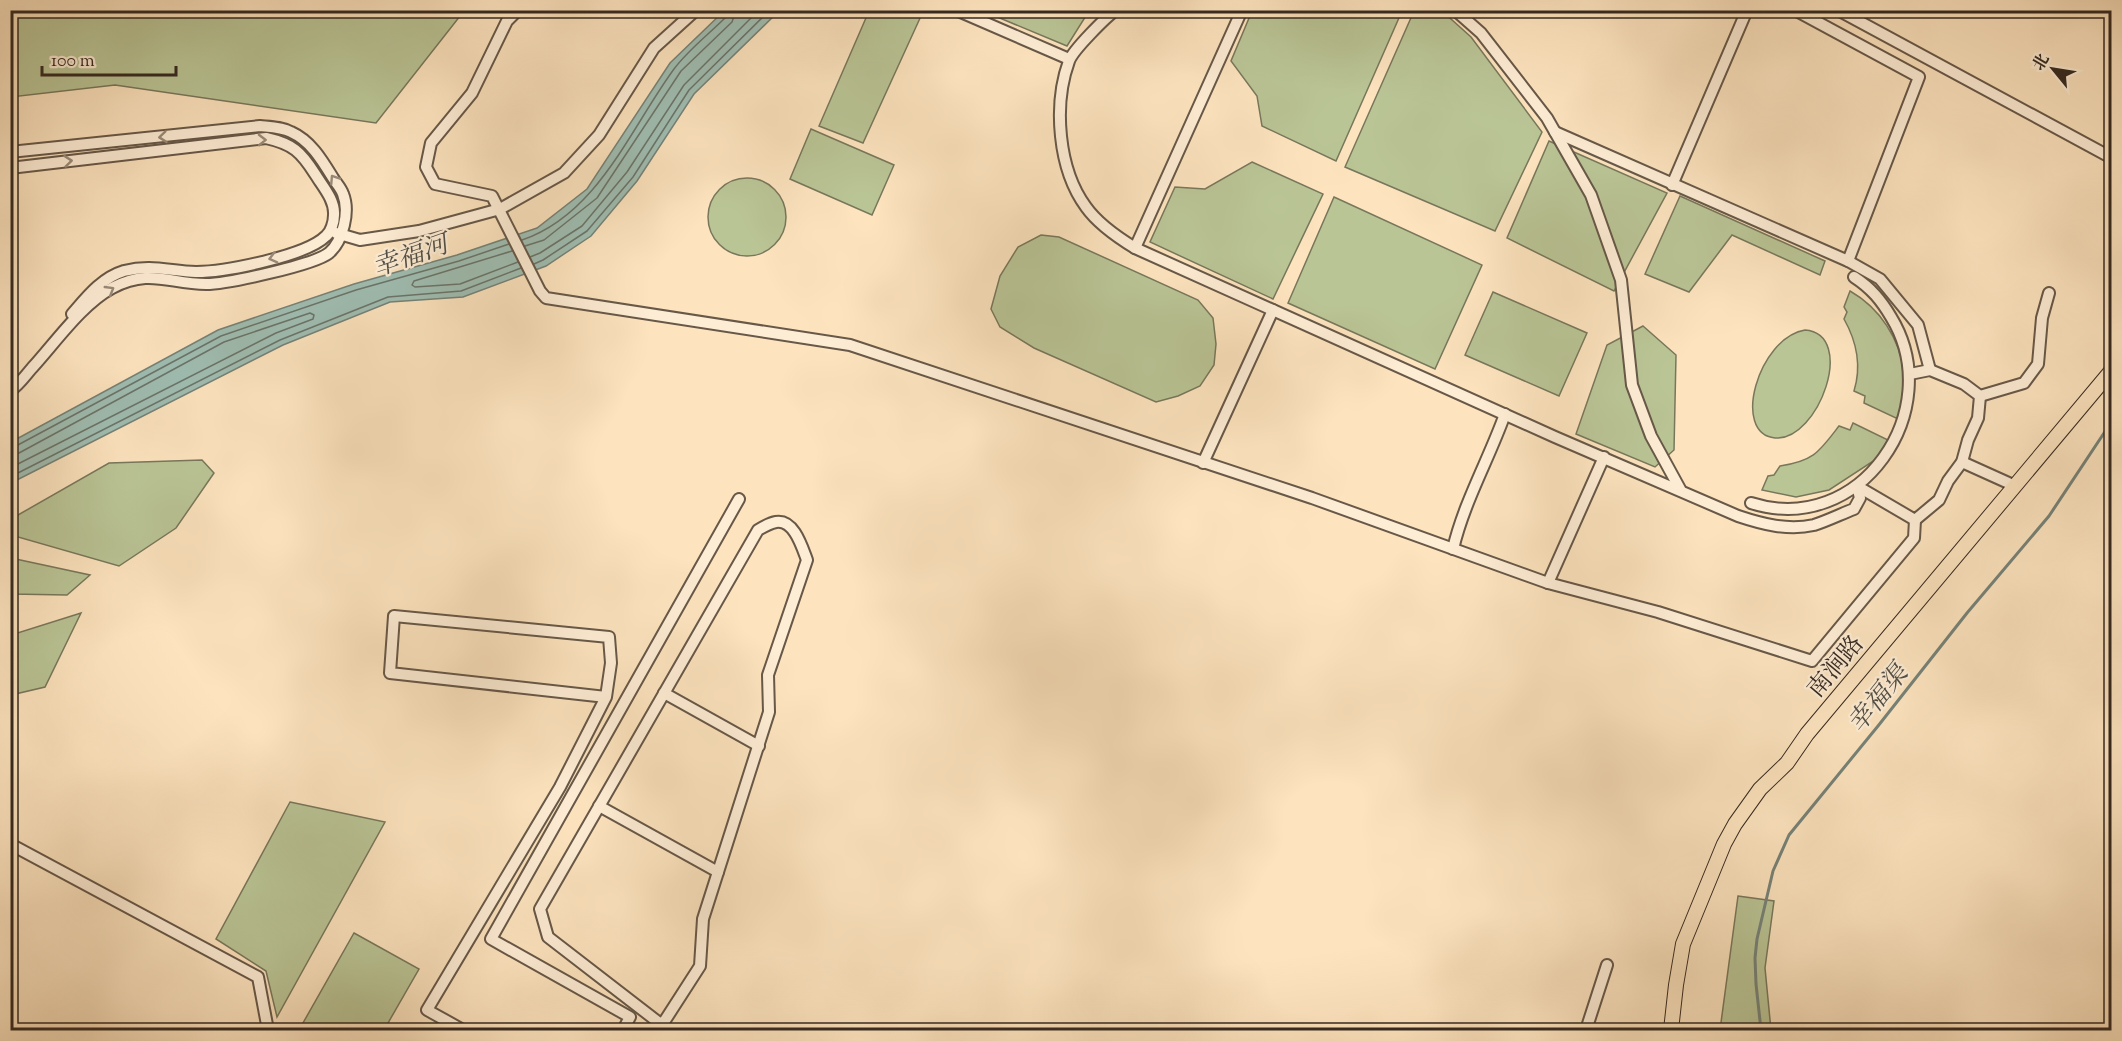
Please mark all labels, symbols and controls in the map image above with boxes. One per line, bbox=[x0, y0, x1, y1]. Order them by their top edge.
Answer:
scale bar bbox=[42, 39, 176, 77]
north arrow bbox=[2023, 39, 2083, 99]
text: 100 m bbox=[51, 49, 95, 75]
text: 北 bbox=[2028, 50, 2056, 75]
one-way arrow bbox=[158, 130, 167, 143]
one-way arrow bbox=[258, 134, 267, 146]
one-way arrow bbox=[64, 155, 73, 168]
one-way arrow bbox=[330, 175, 341, 186]
water label: 幸福河 bbox=[368, 226, 457, 288]
one-way arrow bbox=[268, 251, 279, 263]
one-way arrow bbox=[104, 286, 114, 298]
street label: 南涧路 bbox=[1800, 629, 1873, 706]
water label: 幸福渠 bbox=[1840, 655, 1920, 742]

